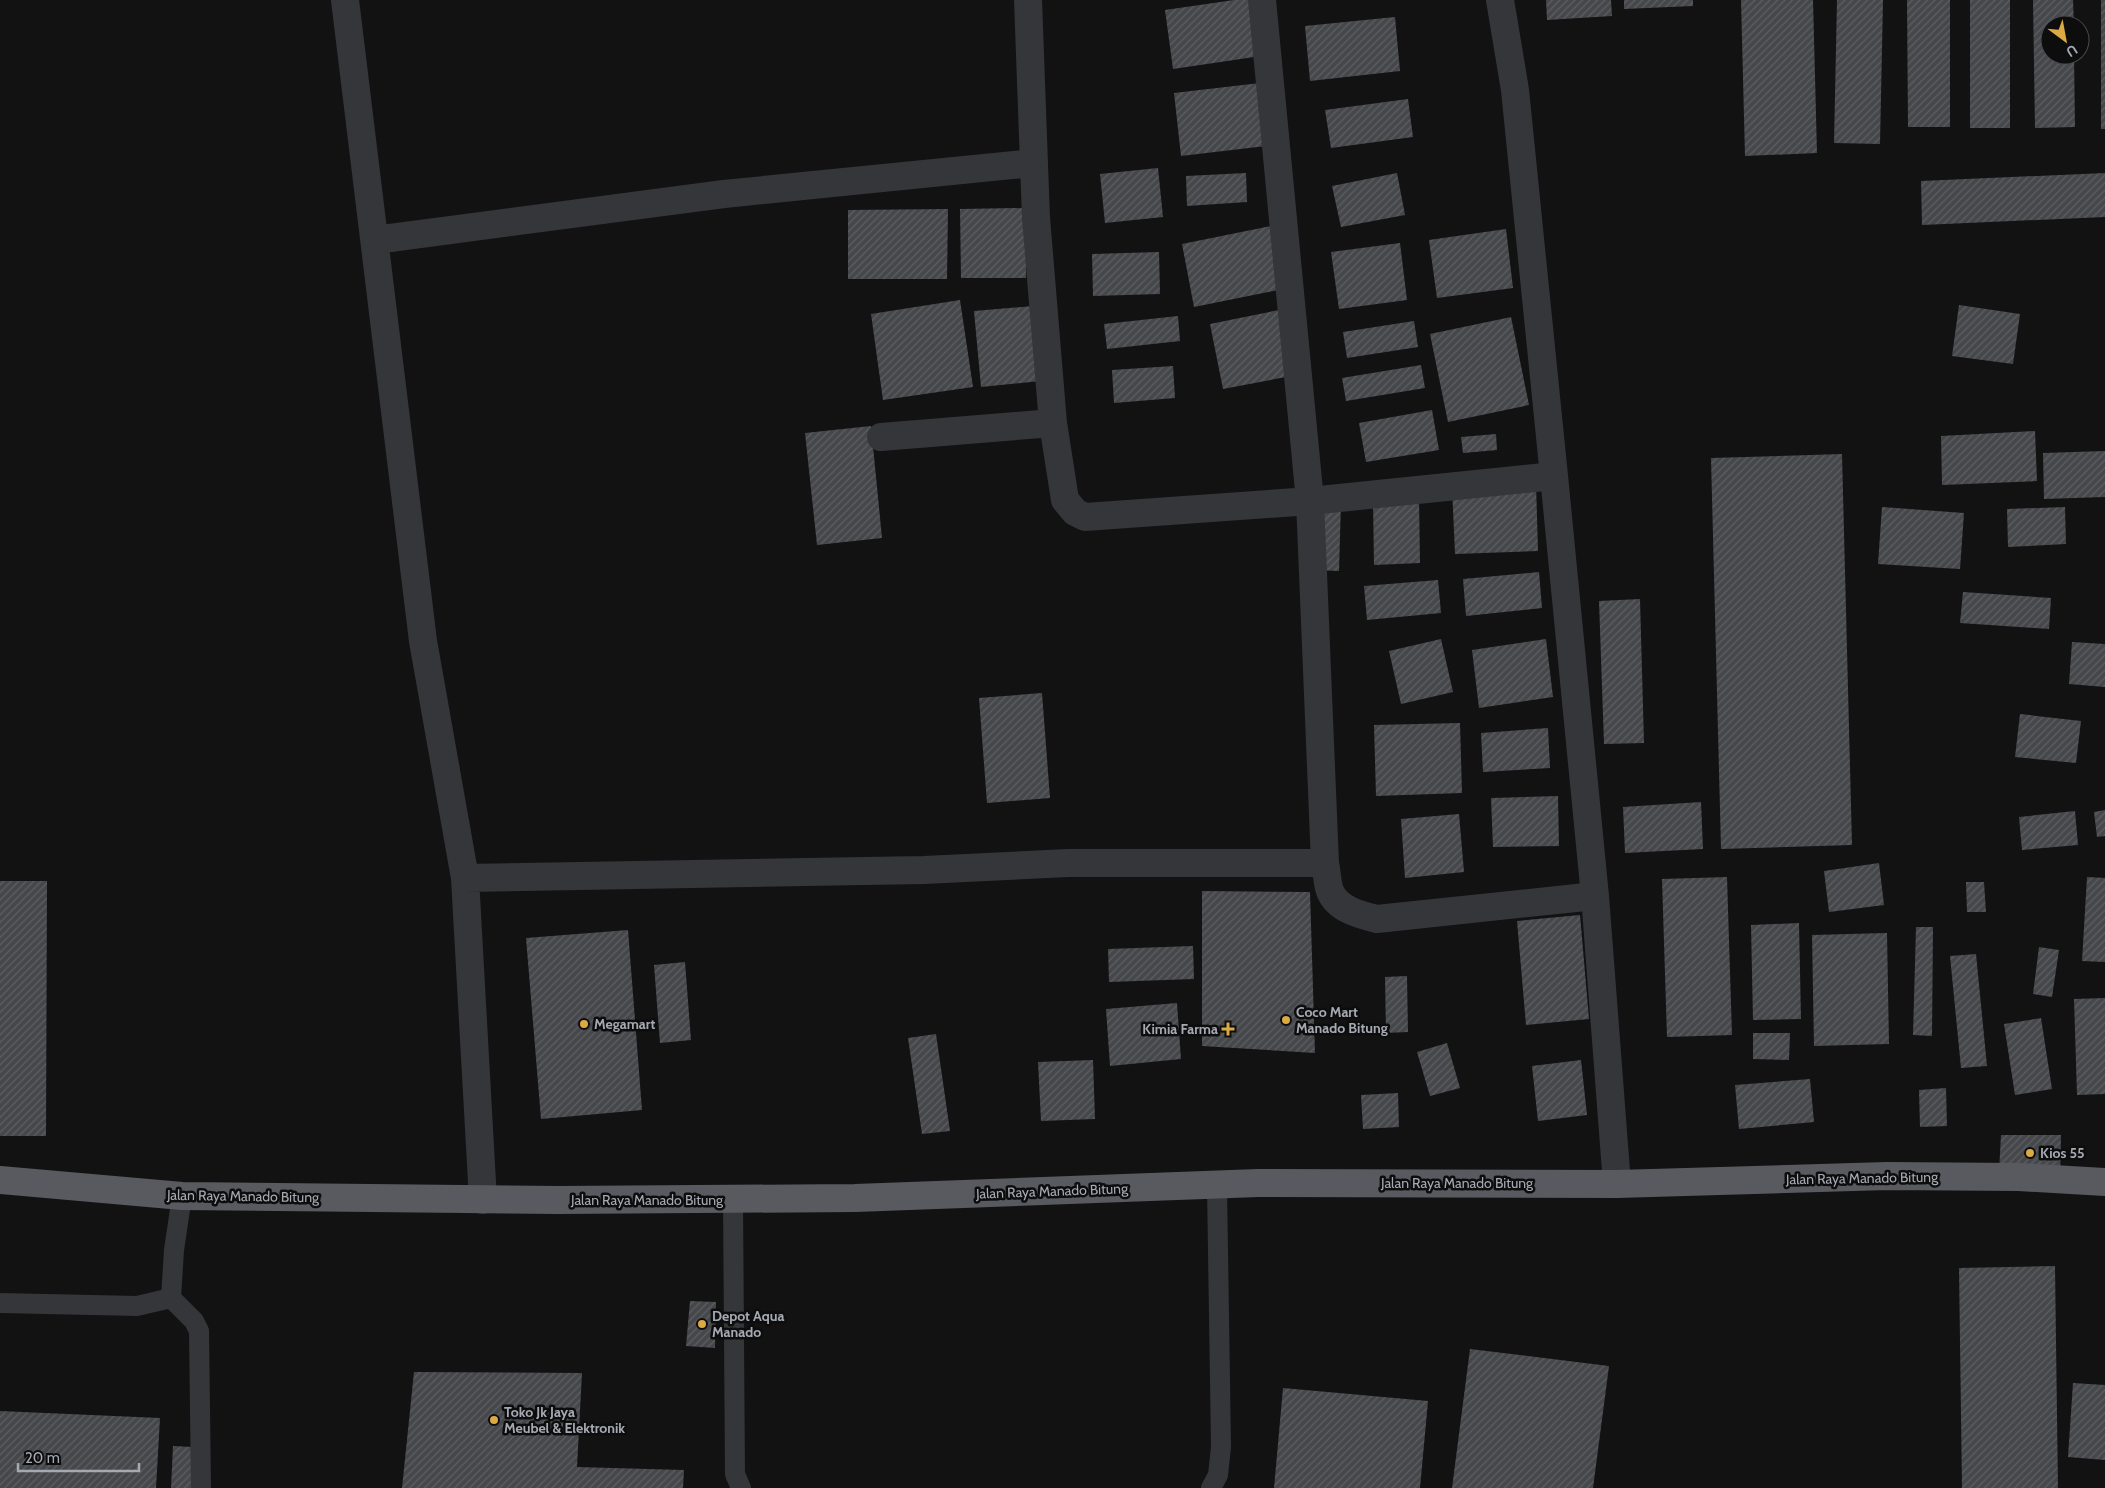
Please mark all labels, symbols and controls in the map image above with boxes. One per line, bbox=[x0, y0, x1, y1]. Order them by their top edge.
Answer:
north arrow bbox=[2040, 15, 2090, 65]
text: U bbox=[2063, 41, 2081, 61]
place label: Coco Mart Manado Bitung bbox=[1296, 1003, 1388, 1037]
marker: Coco Mart Manado Bitung bbox=[1280, 1014, 1292, 1026]
place label: Megamart bbox=[594, 1015, 655, 1033]
marker: Megamart bbox=[578, 1018, 590, 1030]
place label: Kimia Farma bbox=[1142, 1020, 1218, 1038]
marker: Kimia Farma bbox=[1222, 1023, 1234, 1035]
place label: Kios 55 bbox=[2040, 1144, 2085, 1162]
marker: Kios 55 bbox=[2024, 1147, 2036, 1159]
street label: Jalan Raya Manado Bitung bbox=[1785, 1168, 1939, 1188]
street label: Jalan Raya Manado Bitung bbox=[1380, 1174, 1534, 1192]
street label: Jalan Raya Manado Bitung bbox=[975, 1179, 1129, 1203]
street label: Jalan Raya Manado Bitung bbox=[166, 1186, 320, 1206]
street label: Jalan Raya Manado Bitung bbox=[570, 1191, 724, 1209]
place label: Depot Aqua Manado bbox=[712, 1307, 784, 1341]
marker: Depot Aqua Manado bbox=[696, 1318, 708, 1330]
place label: Toko Jk Jaya Meubel & Elektronik bbox=[504, 1403, 625, 1437]
marker: Toko Jk Jaya Meubel & Elektronik bbox=[488, 1414, 500, 1426]
scale bar bbox=[18, 1440, 139, 1472]
text: 20 m bbox=[25, 1449, 60, 1467]

